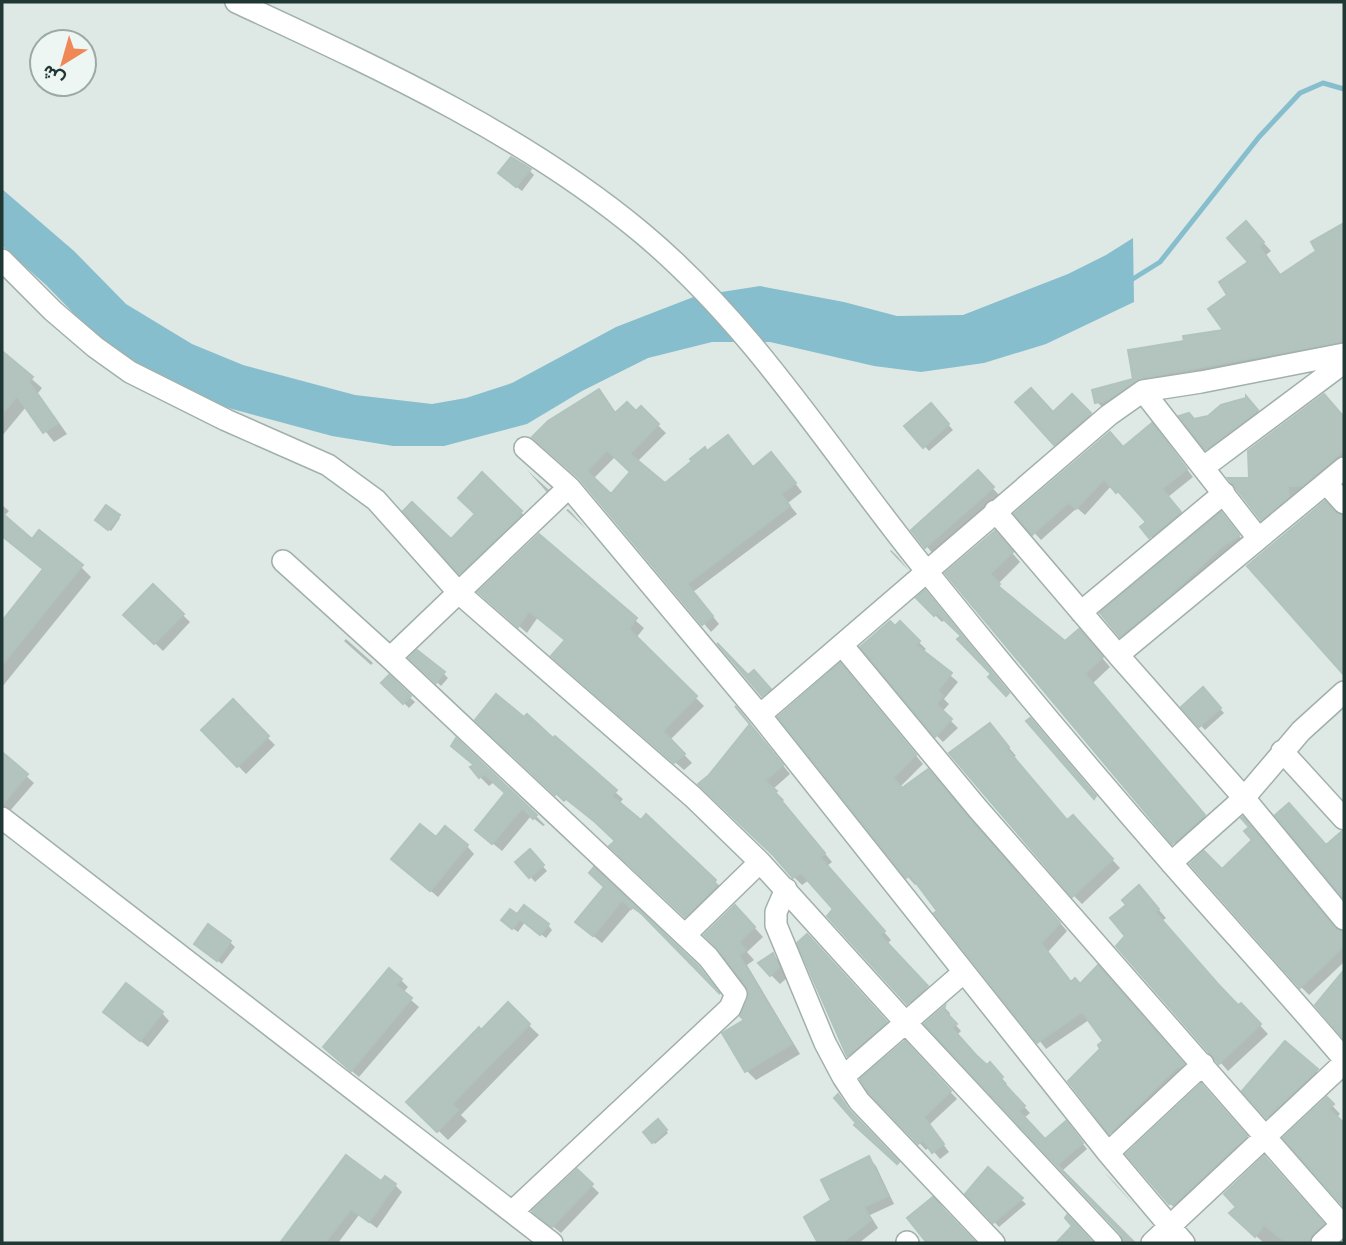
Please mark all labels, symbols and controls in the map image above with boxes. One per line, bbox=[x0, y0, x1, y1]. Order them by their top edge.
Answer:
north arrow bbox=[28, 28, 98, 98]
text: ش bbox=[38, 58, 70, 91]

